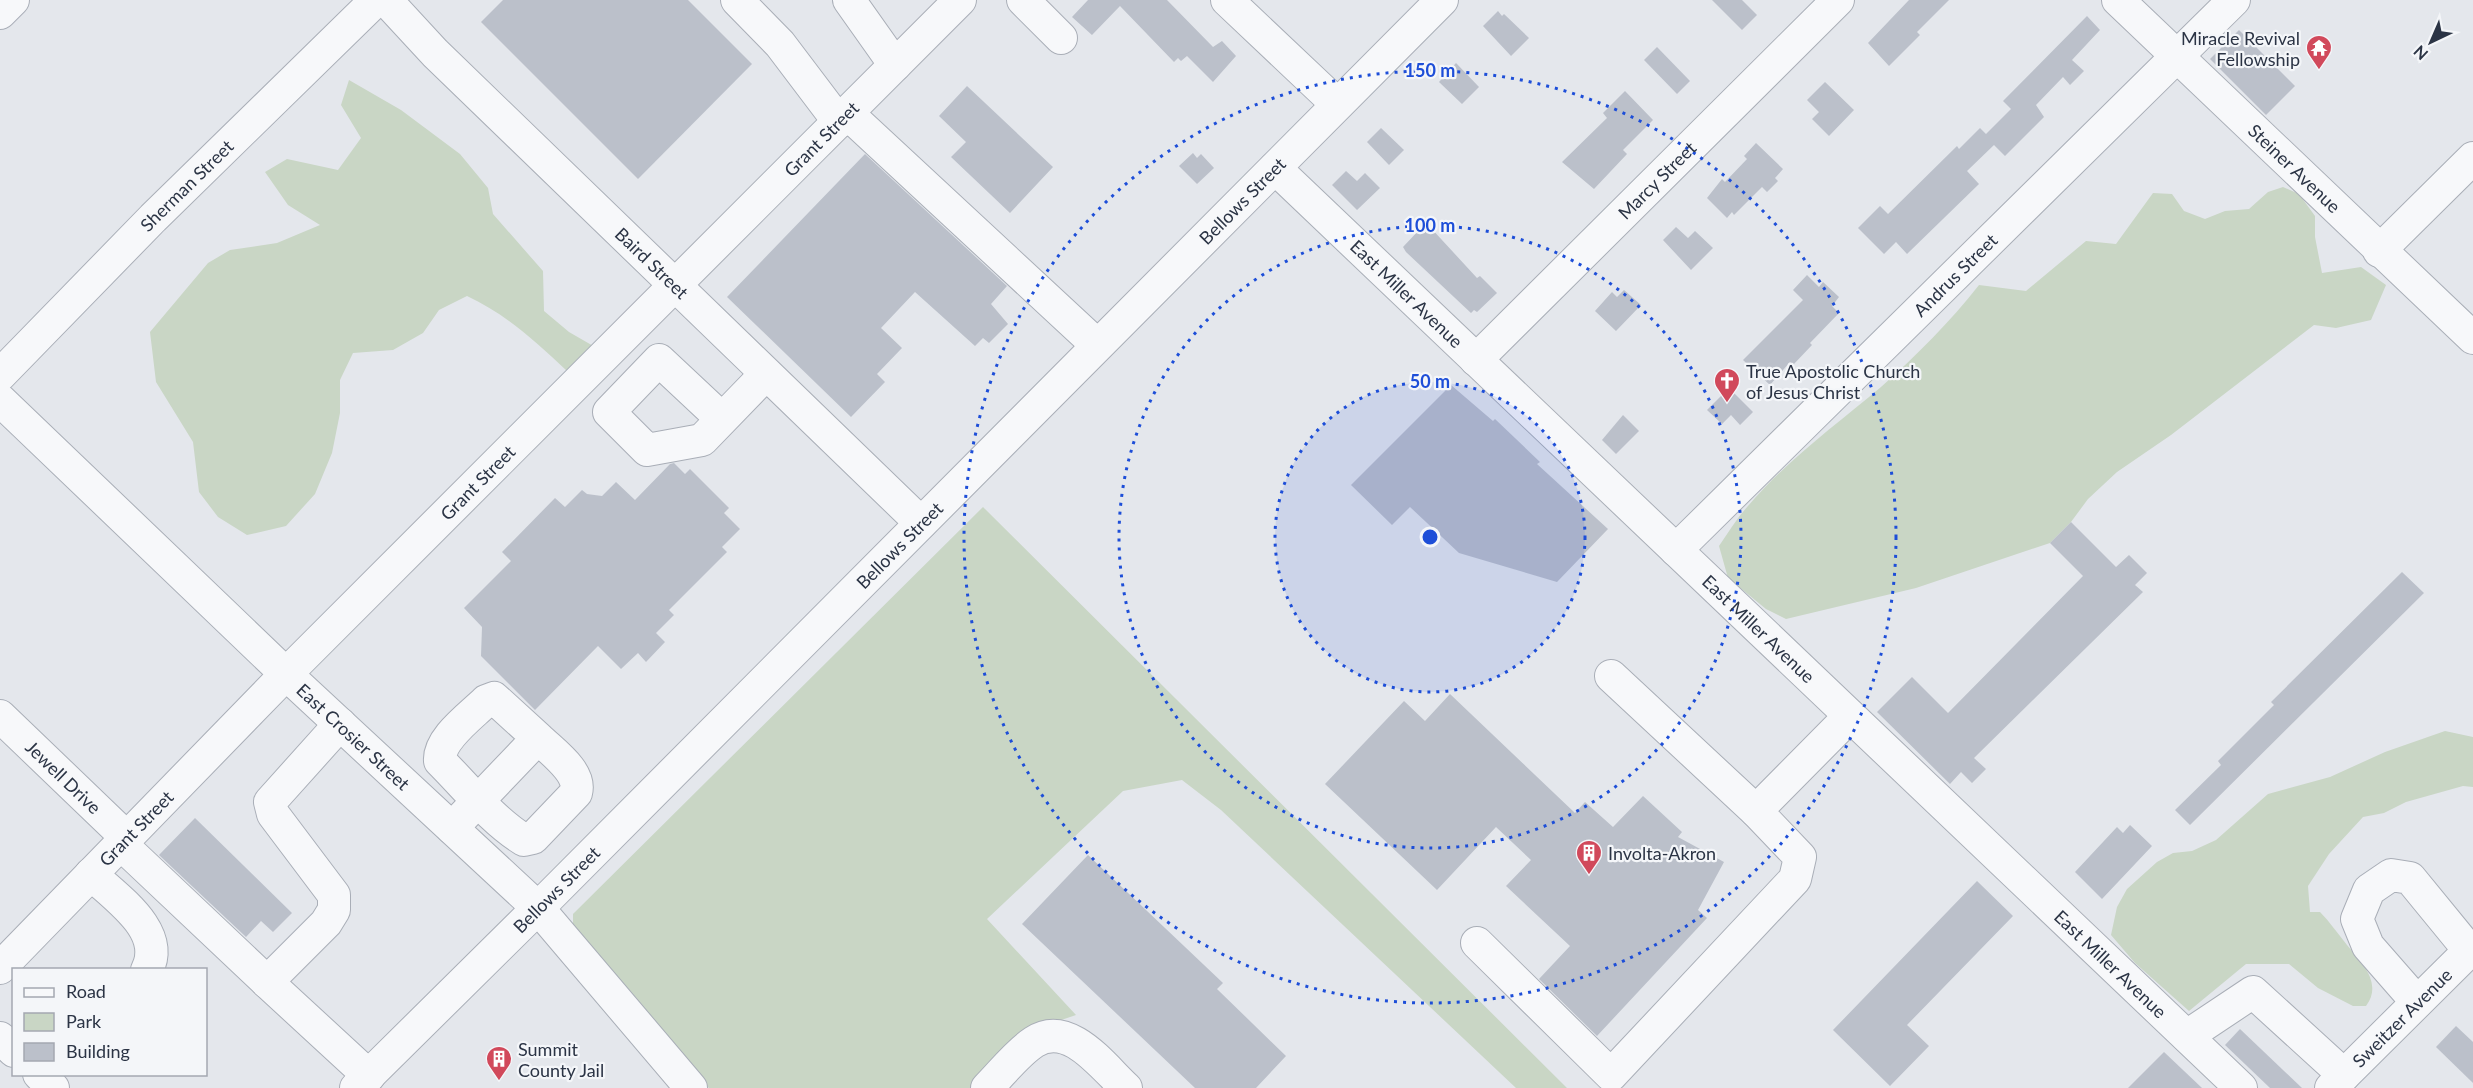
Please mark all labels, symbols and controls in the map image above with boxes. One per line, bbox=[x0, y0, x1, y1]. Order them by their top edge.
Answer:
north arrow bbox=[2401, 12, 2461, 72]
place label: Miracle Revival Fellowship bbox=[2181, 27, 2300, 70]
temple icon: Miracle Revival Fellowship bbox=[2304, 33, 2334, 71]
text: N bbox=[2409, 42, 2431, 64]
text: 150 m bbox=[1405, 59, 1455, 81]
street label: Grant Street bbox=[779, 96, 864, 181]
street label: Steiner Avenue bbox=[2244, 119, 2345, 217]
street label: Sherman Street bbox=[135, 135, 238, 236]
street label: Marcy Street bbox=[1613, 136, 1701, 224]
street label: Bellows Street bbox=[1194, 152, 1290, 249]
text: 100 m bbox=[1405, 214, 1455, 236]
street label: Baird Street bbox=[611, 223, 693, 303]
street label: Andrus Street bbox=[1909, 228, 2002, 321]
street label: East Miller Avenue bbox=[1346, 235, 1468, 352]
place label: True Apostolic Church of Jesus Christ bbox=[1746, 360, 1920, 403]
church icon: True Apostolic Church of Jesus Christ bbox=[1712, 366, 1742, 404]
text: 50 m bbox=[1410, 370, 1450, 392]
street label: Grant Street bbox=[436, 440, 520, 524]
street label: Bellows Street bbox=[851, 497, 947, 593]
centre of rings bbox=[1420, 527, 1440, 547]
street label: East Miller Avenue bbox=[1698, 570, 1819, 687]
street label: East Crosier Street bbox=[292, 679, 415, 795]
street label: Jewell Drive bbox=[21, 736, 106, 818]
street label: Grant Street bbox=[94, 785, 178, 871]
building icon: Involta-Akron bbox=[1574, 838, 1604, 876]
street label: Bellows Street bbox=[508, 841, 605, 937]
place label: Involta-Akron bbox=[1608, 842, 1716, 864]
street label: East Miller Avenue bbox=[2050, 905, 2171, 1022]
street label: Sweitzer Avenue bbox=[2348, 964, 2456, 1072]
legend bbox=[12, 968, 207, 1076]
text: Road bbox=[66, 980, 106, 1002]
text: Park bbox=[66, 1010, 102, 1032]
place label: Summit County Jail bbox=[518, 1038, 604, 1081]
text: Building bbox=[66, 1040, 130, 1062]
building icon: Summit County Jail bbox=[484, 1044, 514, 1082]

